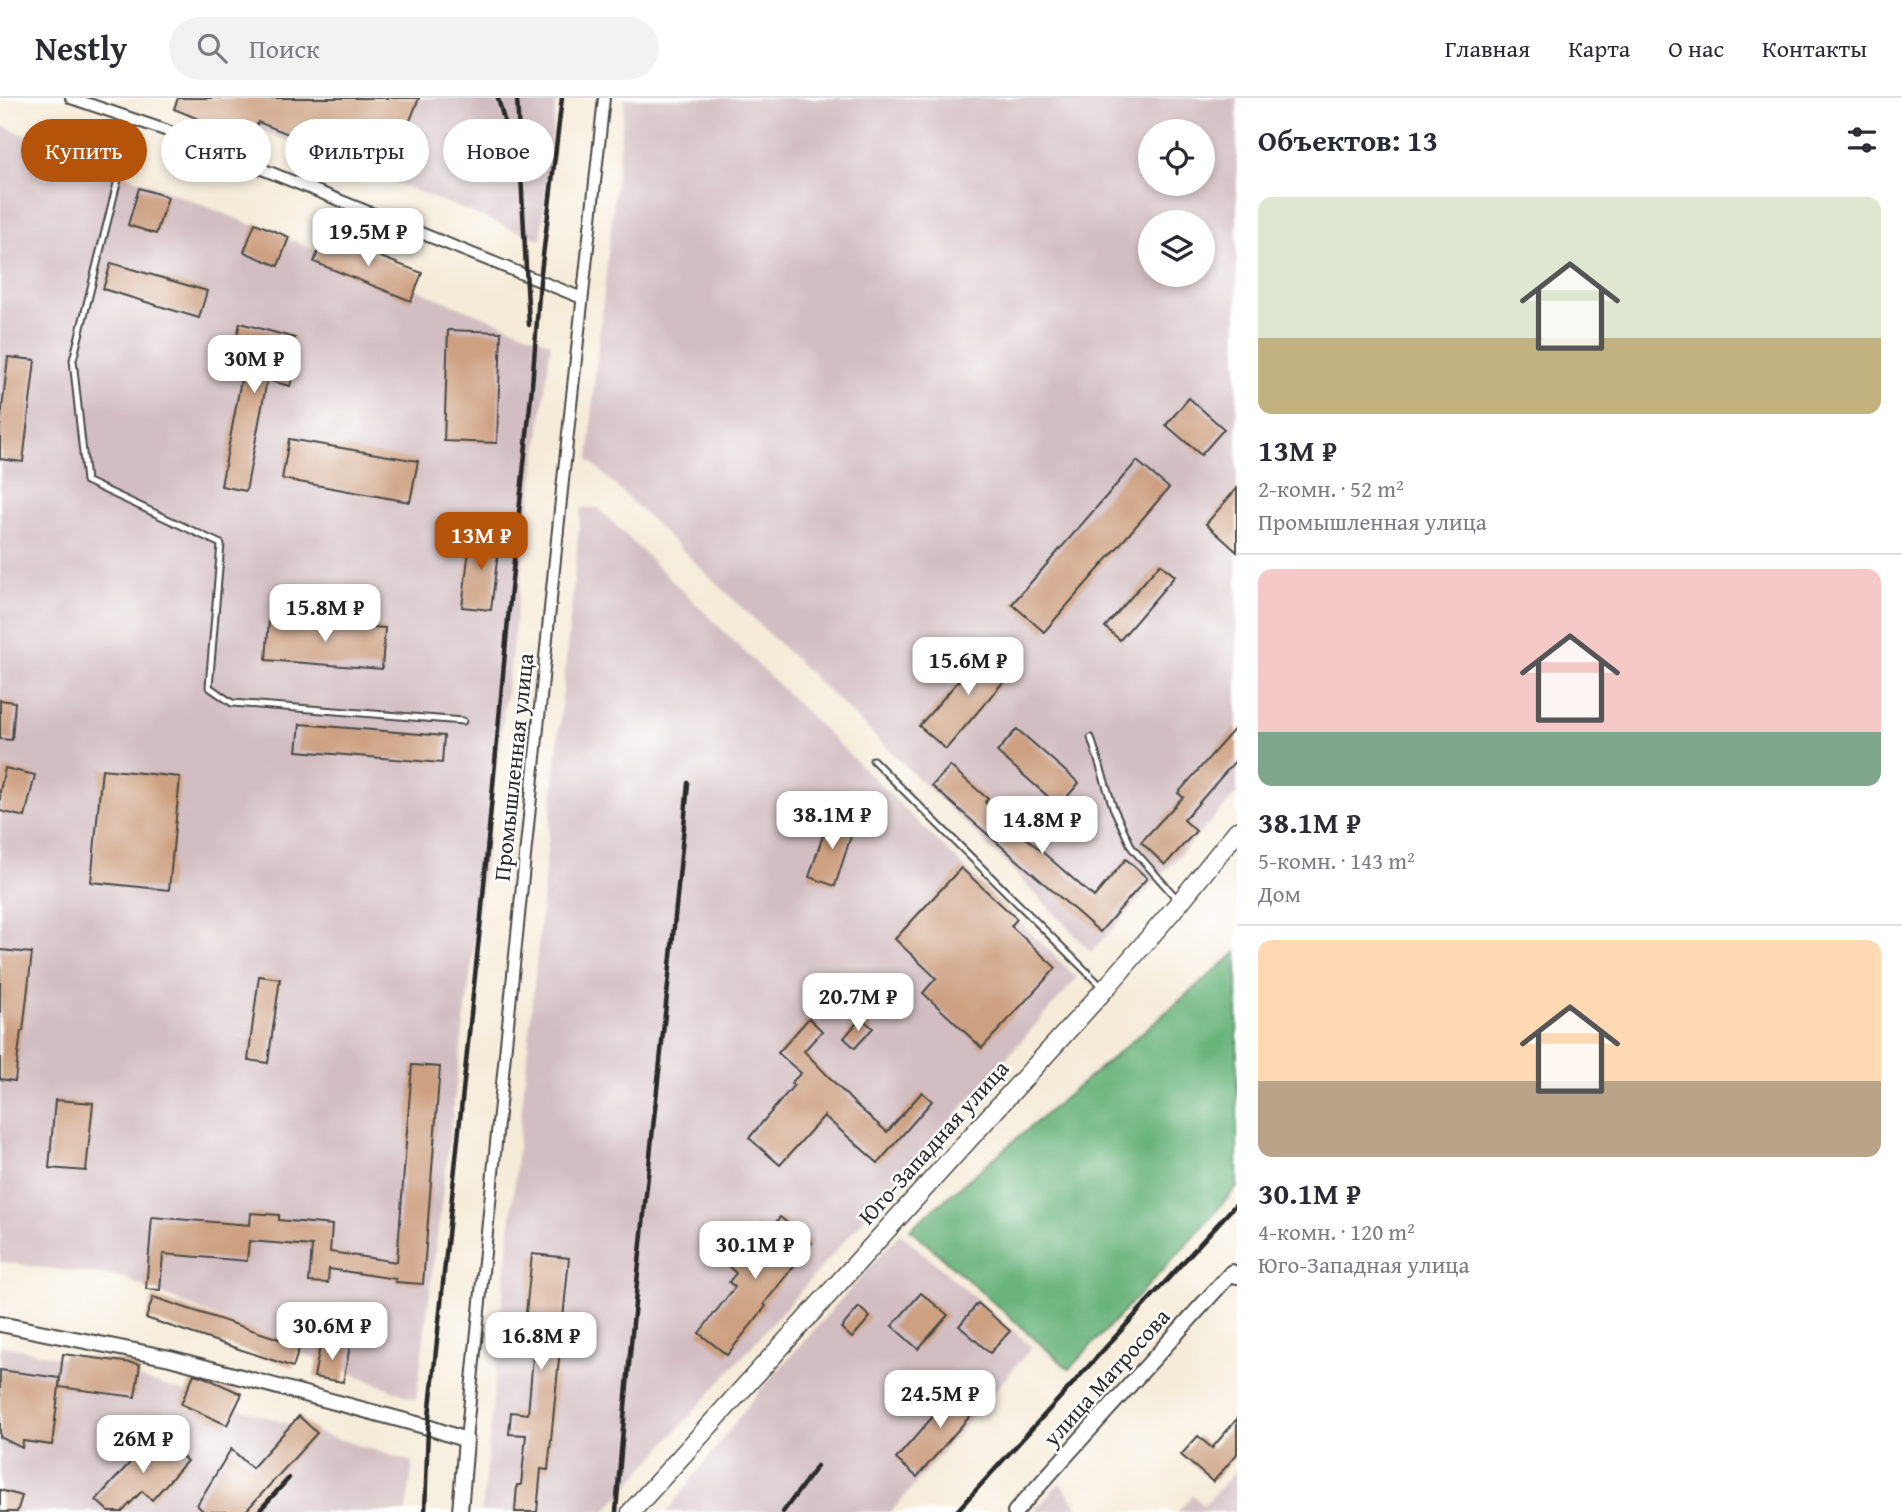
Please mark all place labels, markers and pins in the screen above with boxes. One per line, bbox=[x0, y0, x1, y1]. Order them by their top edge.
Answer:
pin: 19.5M ₽ bbox=[303, 208, 433, 268]
pin: 30M ₽ bbox=[205, 336, 303, 395]
pin: 13M ₽ bbox=[432, 512, 530, 572]
pin: 15.8M ₽ bbox=[260, 584, 390, 644]
pin: 15.6M ₽ bbox=[903, 638, 1033, 697]
pin: 38.1M ₽ bbox=[767, 792, 897, 851]
pin: 14.8M ₽ bbox=[977, 796, 1107, 856]
pin: 20.7M ₽ bbox=[793, 974, 923, 1033]
pin: 30.1M ₽ bbox=[690, 1222, 820, 1281]
pin: 30.6M ₽ bbox=[267, 1302, 397, 1362]
pin: 16.8M ₽ bbox=[476, 1312, 606, 1372]
pin: 24.5M ₽ bbox=[875, 1370, 1005, 1430]
pin: 26M ₽ bbox=[94, 1416, 192, 1475]

